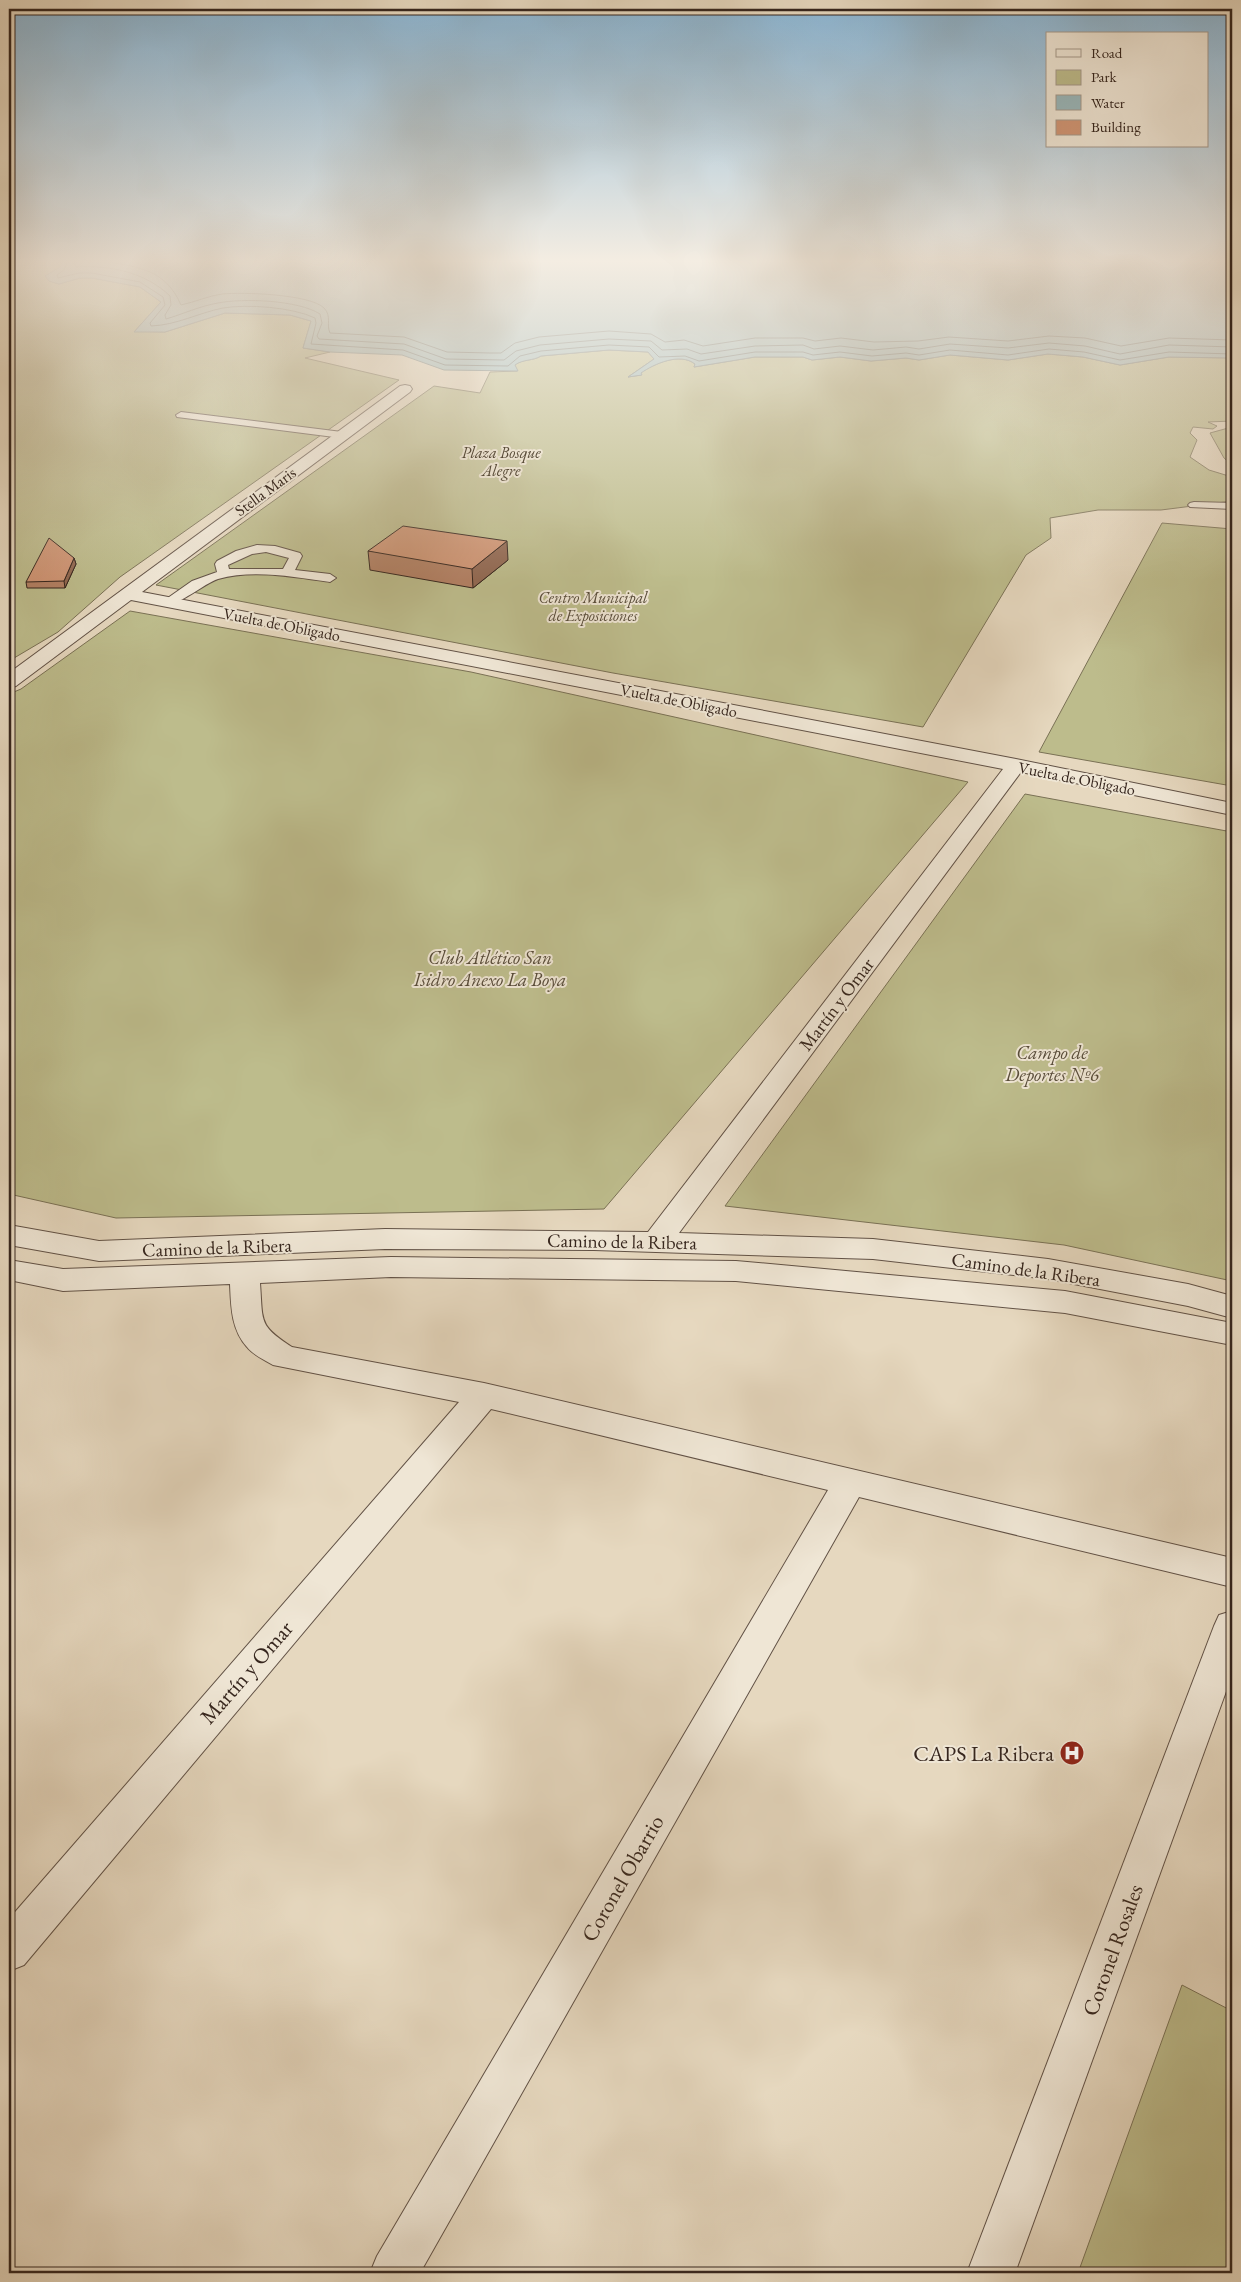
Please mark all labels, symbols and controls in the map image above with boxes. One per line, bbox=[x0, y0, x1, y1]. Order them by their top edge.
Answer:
legend bbox=[1046, 32, 1208, 148]
text: Road bbox=[1091, 43, 1123, 62]
text: Park bbox=[1091, 67, 1118, 86]
text: Water bbox=[1091, 93, 1125, 112]
text: Building bbox=[1091, 117, 1141, 136]
park label: Plaza Bosque Alegre bbox=[461, 442, 541, 481]
street label: Stella Maris bbox=[230, 462, 300, 521]
park label: Centro Municipal de Exposiciones bbox=[538, 587, 648, 626]
street label: Vuelta de Obligado bbox=[222, 603, 342, 646]
street label: Vuelta de Obligado bbox=[619, 679, 739, 722]
street label: Vuelta de Obligado bbox=[1017, 757, 1137, 800]
park label: Club Atlético San Isidro Anexo La Boya bbox=[413, 945, 566, 992]
street label: Martín y Omar bbox=[793, 952, 880, 1056]
park label: Campo de Deportes Nº6 bbox=[1004, 1040, 1101, 1087]
street label: Camino de la Ribera bbox=[547, 1228, 698, 1255]
street label: Camino de la Ribera bbox=[142, 1232, 293, 1263]
street label: Camino de la Ribera bbox=[950, 1247, 1102, 1292]
street label: Martín y Omar bbox=[193, 1614, 300, 1730]
place label: CAPS La Ribera bbox=[913, 1739, 1054, 1768]
hospital icon: CAPS La Ribera bbox=[1059, 1740, 1085, 1766]
street label: Coronel Obarrio bbox=[574, 1809, 671, 1947]
street label: Coronel Rosales bbox=[1075, 1880, 1150, 2020]

